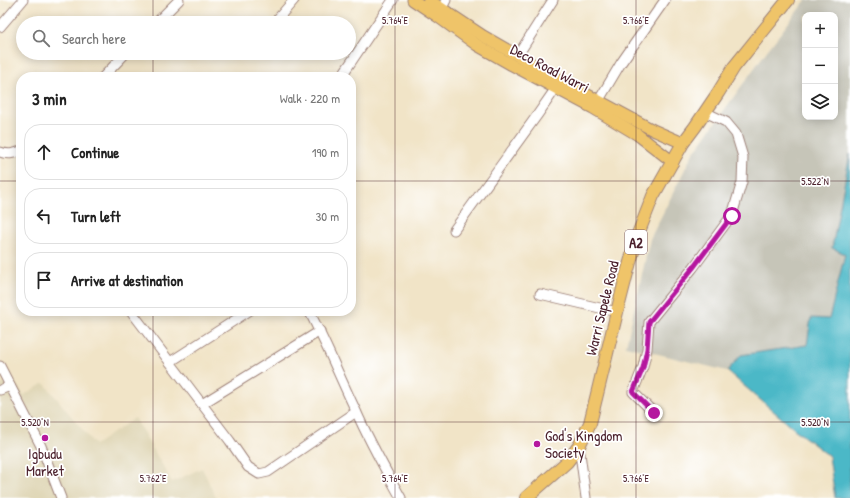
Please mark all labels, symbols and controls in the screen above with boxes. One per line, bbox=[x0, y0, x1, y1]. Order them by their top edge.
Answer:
map controls bbox=[802, 12, 838, 120]
button: + bbox=[802, 12, 838, 48]
text: 5.764°E bbox=[382, 14, 408, 27]
text: 5.766°E bbox=[623, 14, 650, 27]
search box bbox=[16, 16, 356, 60]
icon: search bbox=[30, 27, 52, 49]
text: Search here bbox=[62, 28, 126, 49]
street label: Deco Road Warri bbox=[507, 38, 593, 98]
button: − bbox=[802, 48, 838, 84]
button: layers bbox=[802, 84, 838, 120]
text: 3 min bbox=[32, 87, 67, 110]
text: Walk · 220 m bbox=[280, 89, 340, 107]
icon: ahead bbox=[33, 141, 55, 163]
text: Continue bbox=[71, 142, 119, 163]
text: 190 m bbox=[312, 143, 339, 161]
text: 5.522°N bbox=[801, 175, 829, 188]
icon: left bbox=[33, 205, 55, 227]
text: Turn left bbox=[71, 206, 121, 227]
text: 30 m bbox=[316, 207, 339, 225]
route start bbox=[723, 207, 741, 225]
road number: A2 bbox=[625, 230, 647, 254]
street label: Warri Sapele Road bbox=[580, 258, 624, 357]
icon: arrive bbox=[33, 269, 55, 291]
text: Arrive at destination bbox=[71, 270, 183, 291]
route end bbox=[645, 404, 663, 422]
text: 5.520°N bbox=[21, 416, 49, 429]
text: 5.520°N bbox=[801, 416, 829, 429]
place label: God's Kingdom Society bbox=[545, 425, 623, 463]
marker: Igbudu Market bbox=[40, 433, 50, 443]
marker: God's Kingdom Society bbox=[532, 439, 542, 449]
place label: Igbudu Market bbox=[26, 443, 65, 481]
text: 5.762°E bbox=[140, 472, 167, 485]
text: 5.764°E bbox=[382, 472, 408, 485]
text: 5.766°E bbox=[623, 472, 650, 485]

